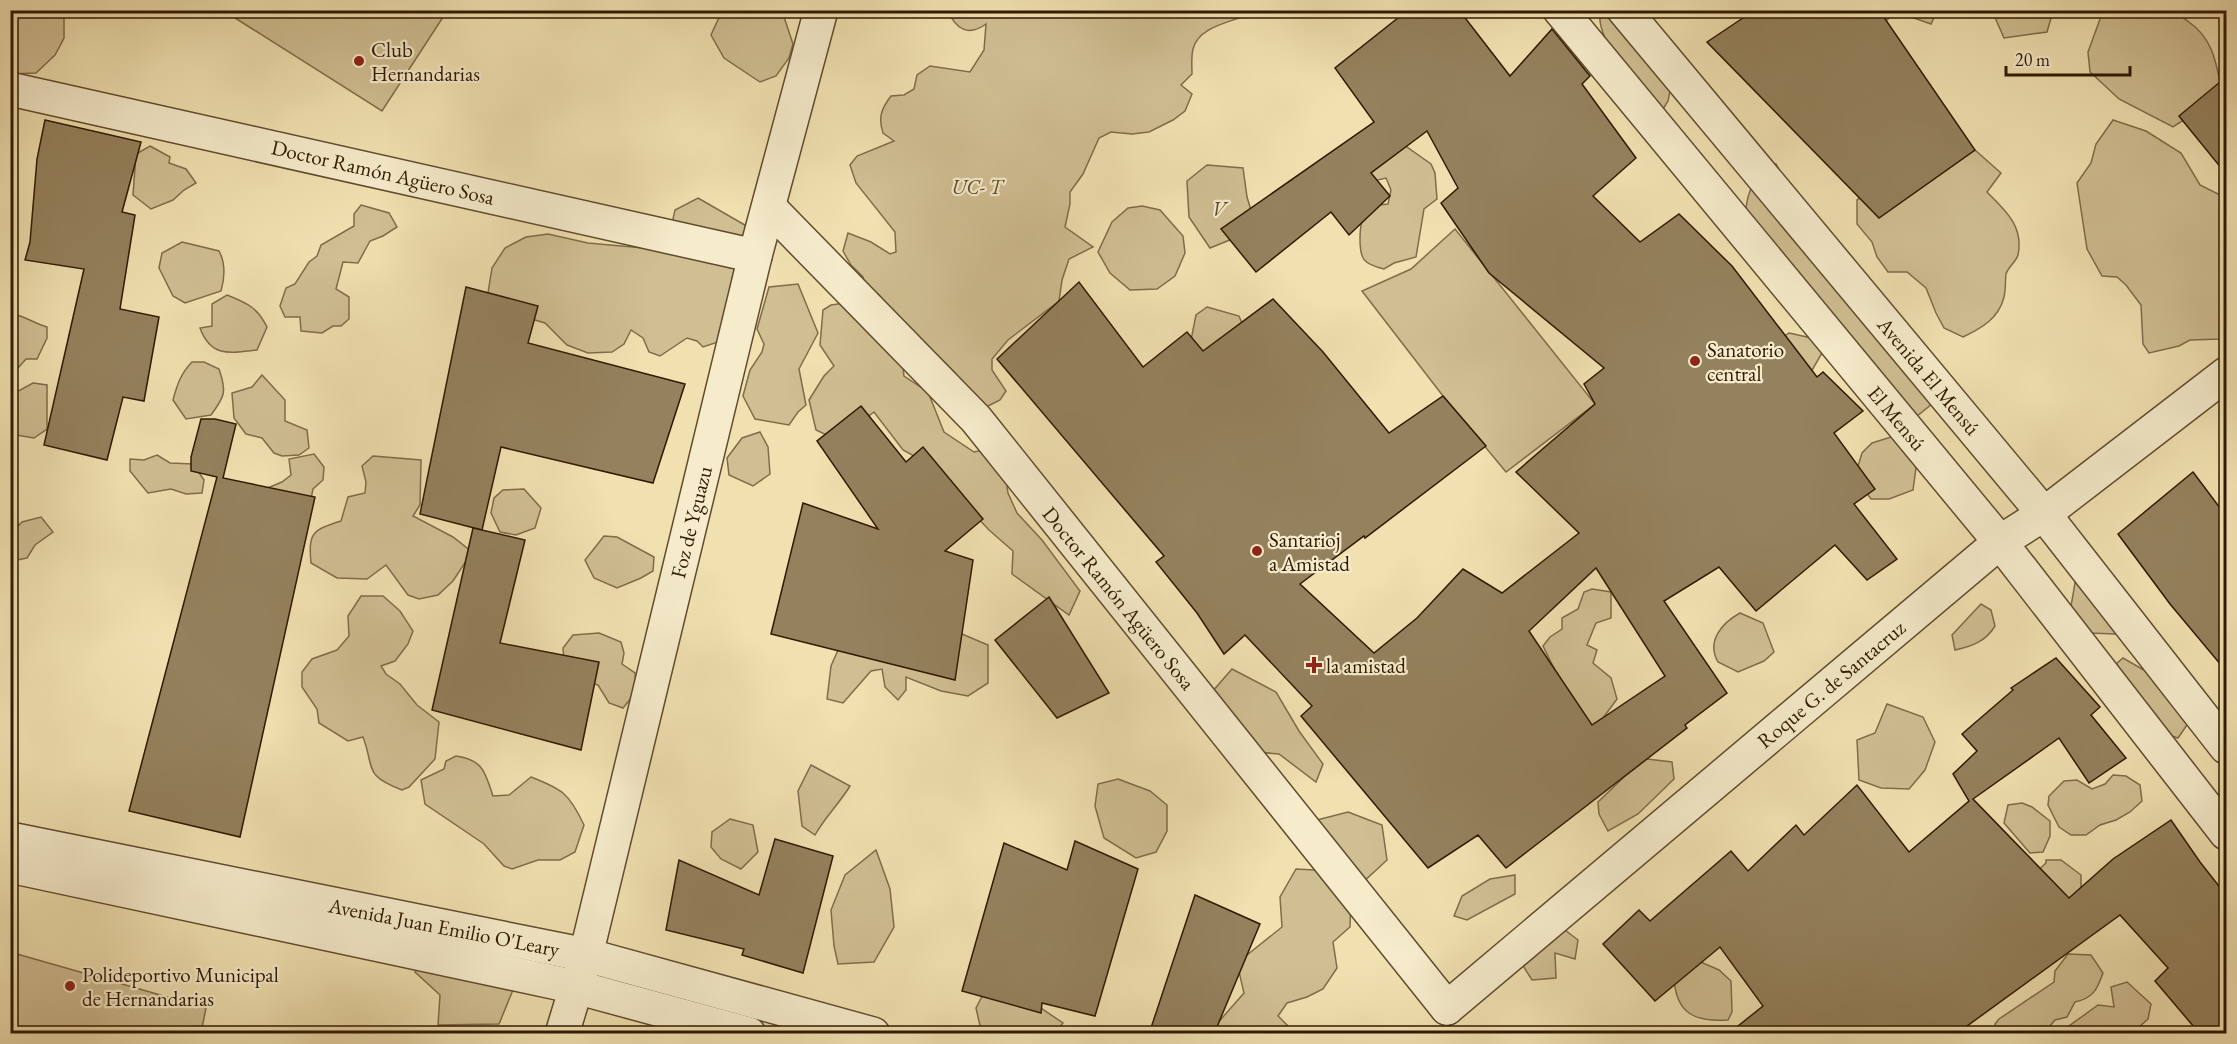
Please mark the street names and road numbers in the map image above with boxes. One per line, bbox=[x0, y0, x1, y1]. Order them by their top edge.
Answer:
street label: Doctor Ramón Agüero Sosa bbox=[269, 133, 498, 211]
street label: Avenida El Mensú bbox=[1872, 312, 1986, 440]
street label: El Mensú bbox=[1863, 381, 1931, 455]
street label: Foz de Yguazu bbox=[664, 463, 718, 581]
street label: Doctor Ramón Agüero Sosa bbox=[1037, 501, 1202, 696]
street label: Roque G. de Santacruz bbox=[1751, 614, 1911, 754]
street label: Avenida Juan Emilio O'Leary bbox=[325, 891, 563, 963]

